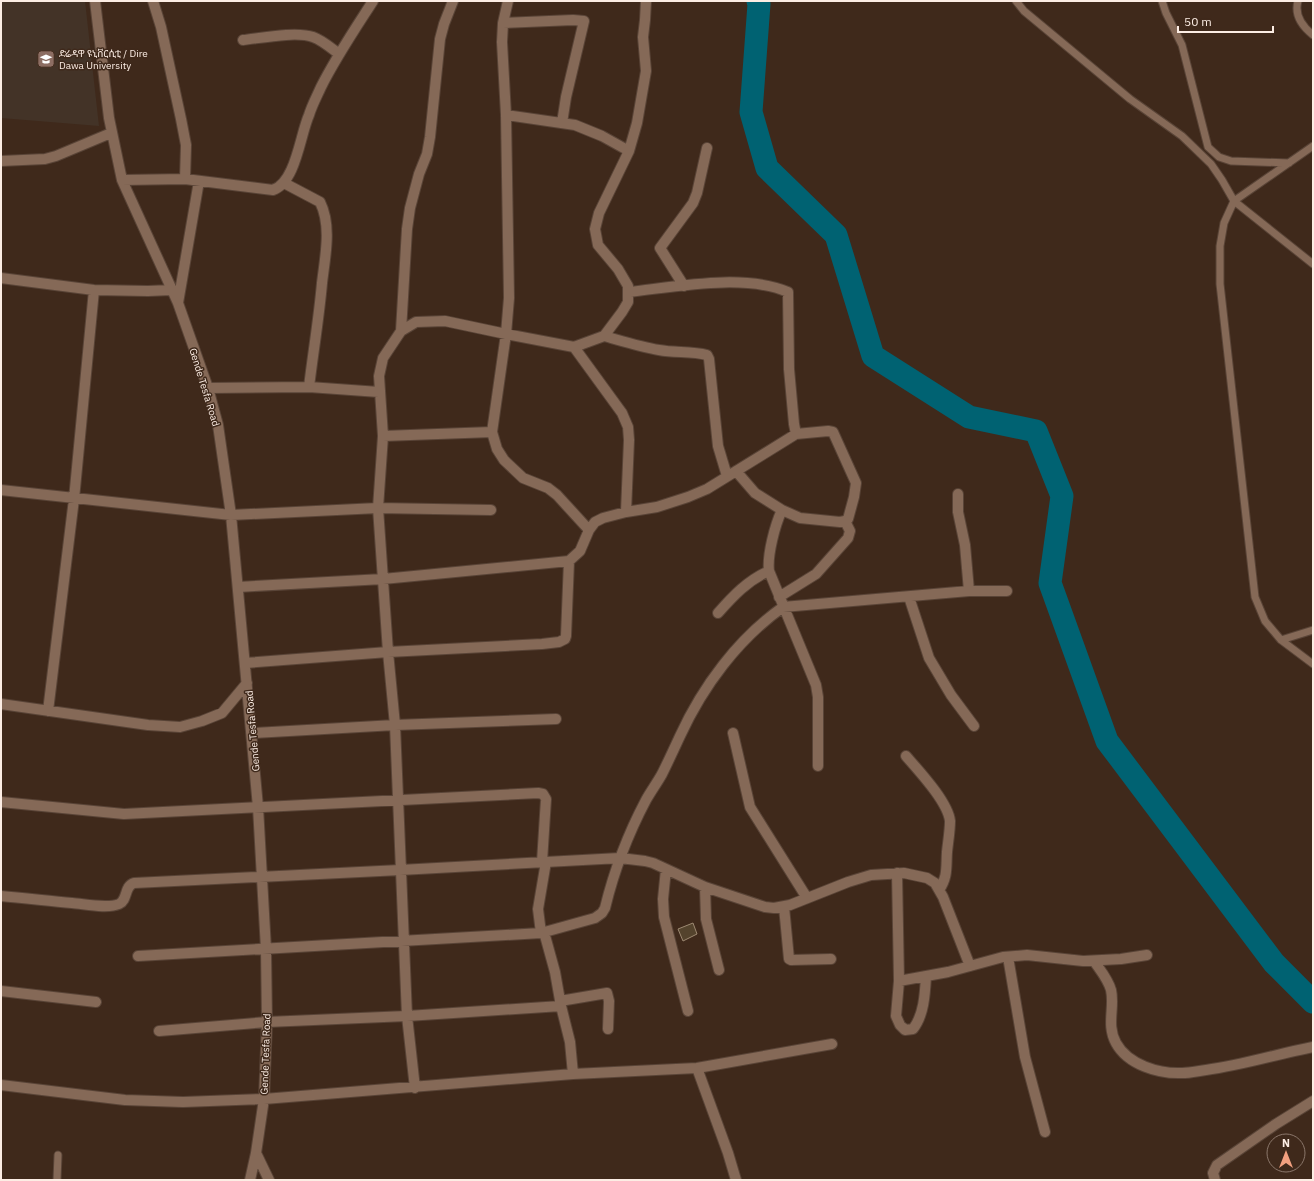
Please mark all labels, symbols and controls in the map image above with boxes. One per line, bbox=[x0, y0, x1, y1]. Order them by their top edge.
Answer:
scale bar bbox=[1178, 8, 1273, 34]
text: 50 m bbox=[1184, 14, 1212, 29]
place label: ድሬዳዋ ዩኒቨርሲቲ / Dire Dawa University bbox=[59, 47, 148, 72]
school or university icon: ድሬዳዋ ዩኒቨርሲቲ / Dire Dawa University bbox=[36, 49, 56, 69]
street label: Gende Tesfa Road bbox=[186, 346, 223, 428]
street label: Gende Tesfa Road bbox=[242, 690, 263, 772]
street label: Gende Tesfa Road bbox=[258, 1013, 273, 1095]
north arrow bbox=[1266, 1133, 1306, 1173]
text: N bbox=[1282, 1136, 1290, 1150]

